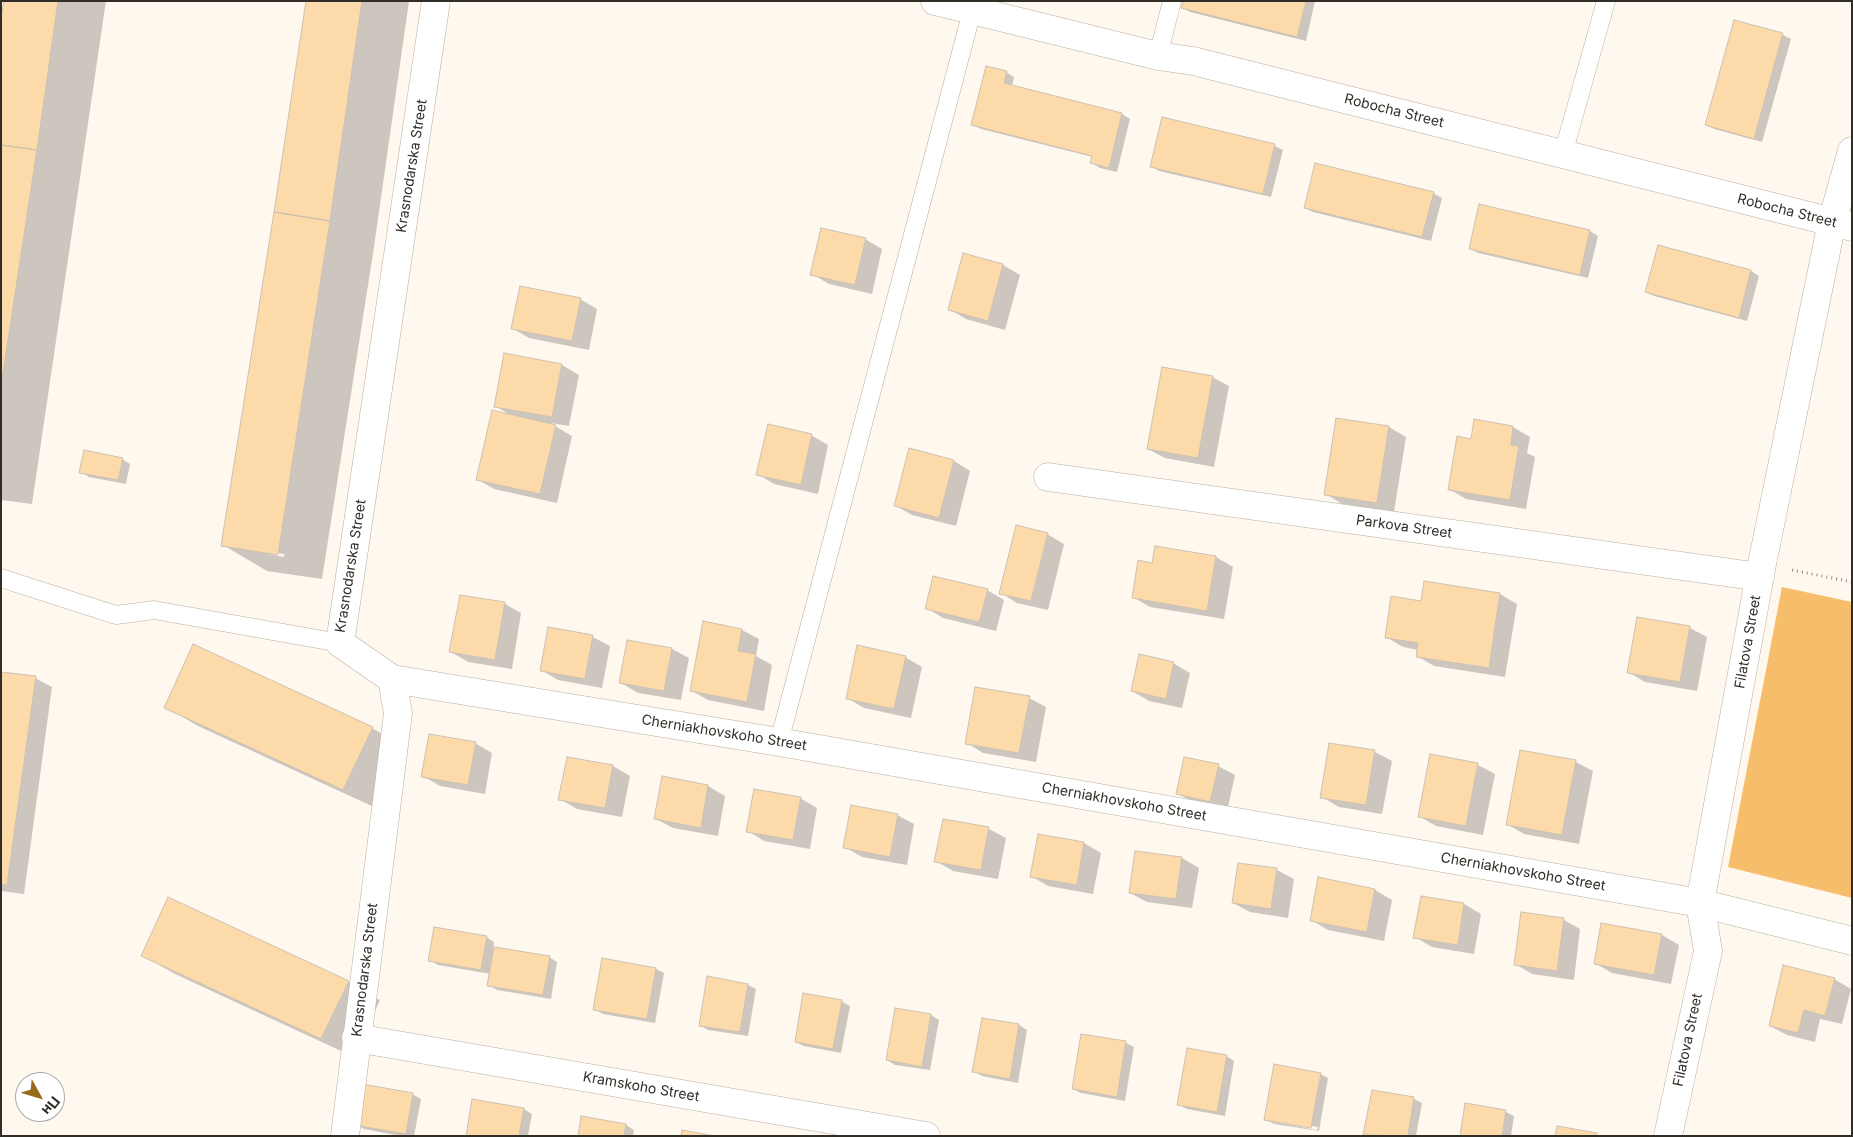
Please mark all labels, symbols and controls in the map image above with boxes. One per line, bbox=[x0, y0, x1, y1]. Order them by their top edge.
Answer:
street label: Robocha Street bbox=[1343, 91, 1445, 131]
street label: Krasnodarska Street bbox=[393, 98, 431, 234]
street label: Robocha Street bbox=[1736, 191, 1838, 231]
street label: Krasnodarska Street bbox=[332, 498, 370, 634]
street label: Parkova Street bbox=[1355, 512, 1453, 542]
street label: Filatova Street bbox=[1732, 594, 1764, 690]
street label: Cherniakhovskoho Street bbox=[640, 712, 808, 754]
street label: Cherniakhovskoho Street bbox=[1040, 779, 1208, 825]
street label: Cherniakhovskoho Street bbox=[1439, 849, 1607, 895]
street label: Krasnodarska Street bbox=[348, 902, 382, 1038]
street label: Filatova Street bbox=[1670, 992, 1706, 1088]
street label: Kramskoho Street bbox=[581, 1068, 701, 1106]
north arrow bbox=[15, 1072, 65, 1122]
text: Пн bbox=[39, 1093, 64, 1119]

